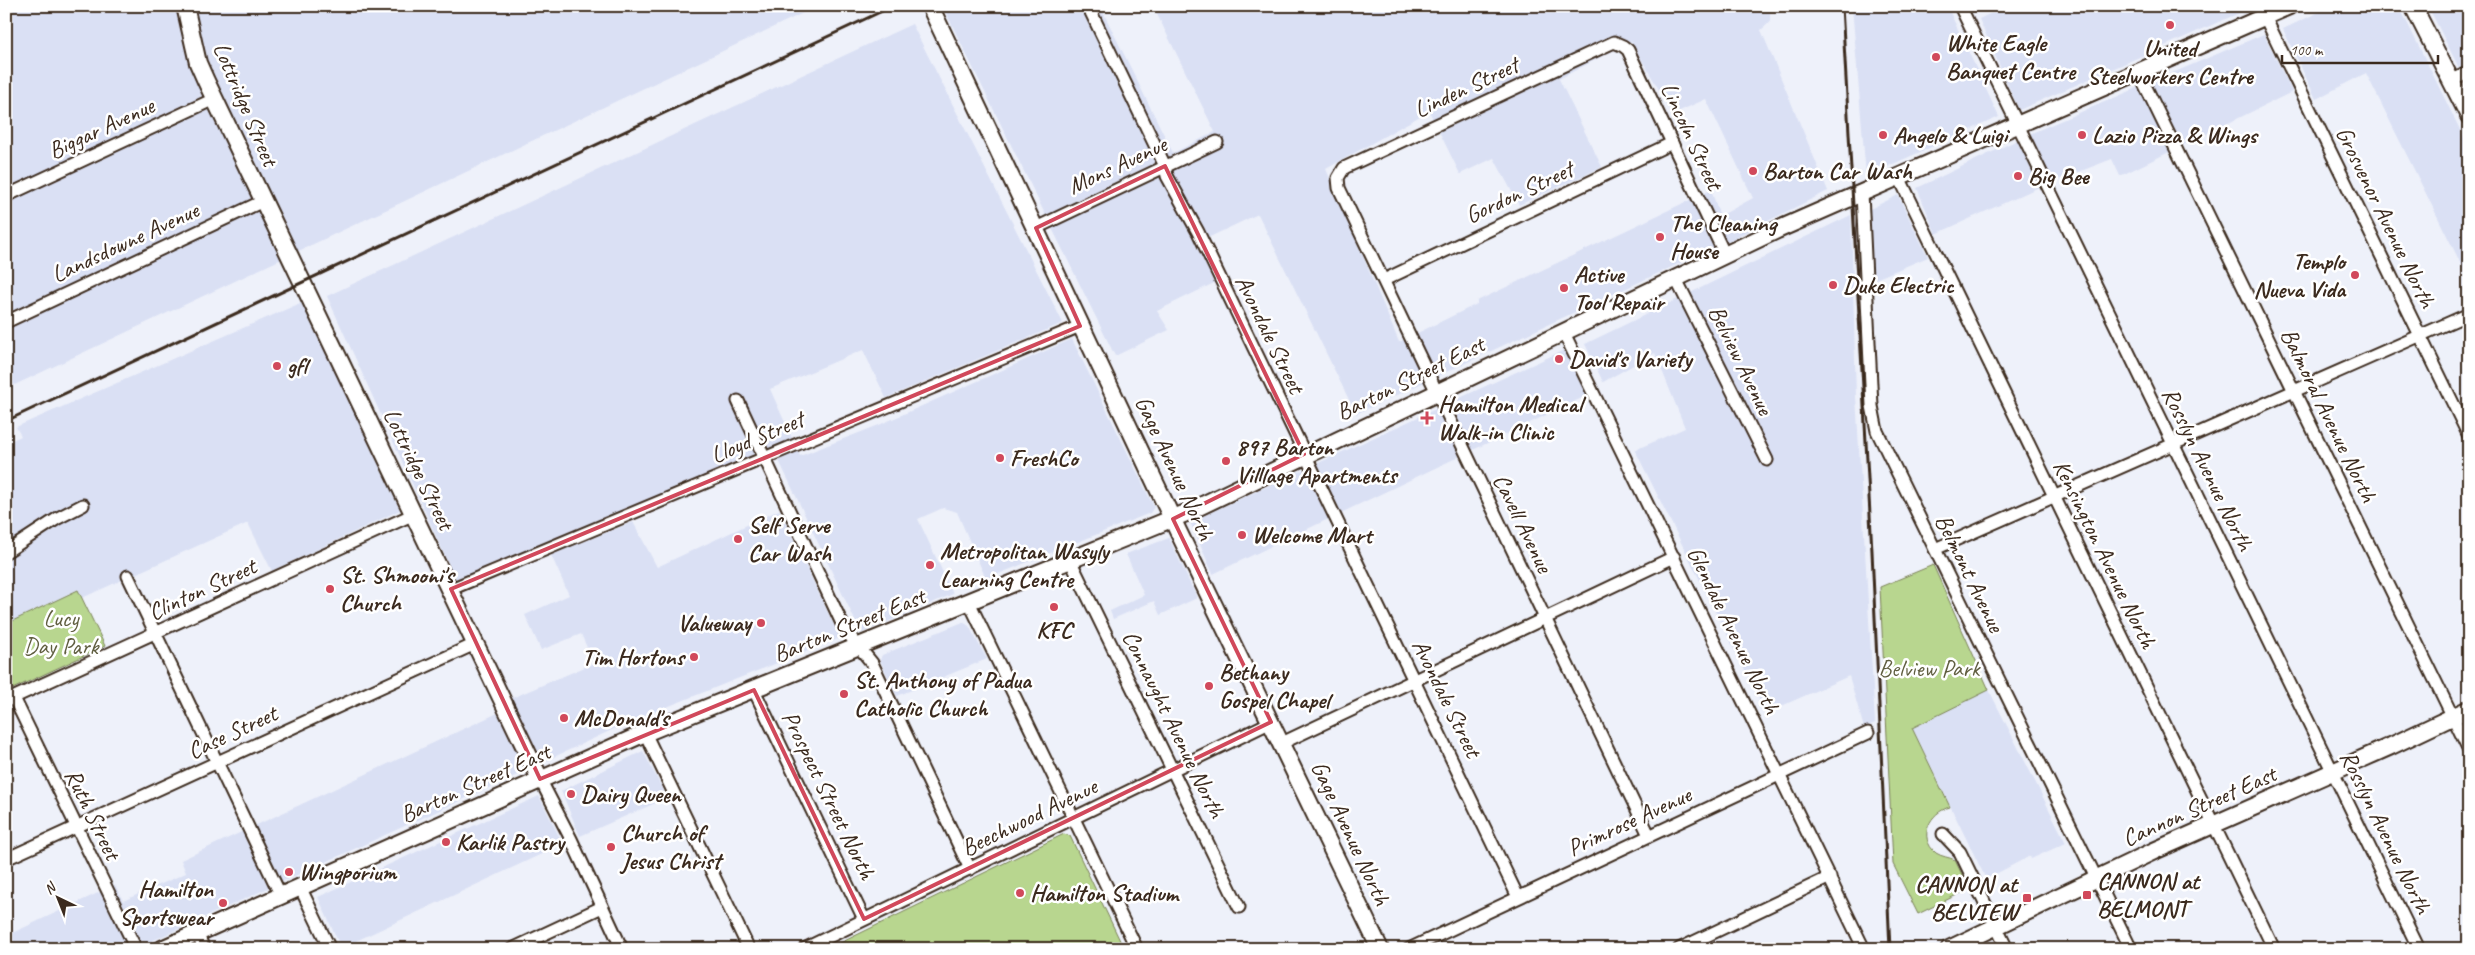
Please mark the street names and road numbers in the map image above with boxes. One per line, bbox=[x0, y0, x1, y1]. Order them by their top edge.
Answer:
street label: Lottridge Street bbox=[207, 38, 286, 172]
street label: Linden Street bbox=[1409, 48, 1526, 124]
street label: Lincoln Street bbox=[1654, 77, 1731, 196]
street label: Biggar Avenue bbox=[43, 90, 161, 166]
street label: Grosvenor Avenue North bbox=[2329, 121, 2444, 314]
street label: Mons Avenue bbox=[1063, 128, 1173, 201]
street label: Gordon Street bbox=[1460, 153, 1580, 230]
street label: Landsdowne Avenue bbox=[47, 194, 205, 289]
street label: Avondale Street bbox=[1229, 270, 1312, 400]
street label: Belview Avenue bbox=[1702, 300, 1781, 422]
street label: Balmoral Avenue North bbox=[2274, 323, 2385, 508]
street label: Barton Street East bbox=[1331, 328, 1491, 427]
street label: Rosslyn Avenue North bbox=[2156, 382, 2261, 557]
street label: Gage Avenue North bbox=[1129, 391, 1222, 546]
street label: Lloyd Street bbox=[706, 403, 811, 470]
street label: Lottridge Street bbox=[377, 404, 462, 536]
street label: Kensington Avenue North bbox=[2046, 455, 2164, 654]
street label: Cavell Avenue bbox=[1486, 469, 1561, 579]
street label: Belmont Avenue bbox=[1929, 509, 2012, 639]
street label: Glendale Avenue North bbox=[1680, 541, 1788, 720]
street label: Clinton Street bbox=[143, 550, 263, 627]
street label: Barton Street East bbox=[769, 580, 931, 669]
street label: Connaught Avenue North bbox=[1116, 625, 1233, 824]
street label: Avondale Street bbox=[1406, 634, 1489, 764]
street label: Case Street bbox=[182, 697, 283, 766]
street label: Prospect Street North bbox=[775, 706, 883, 885]
street label: Barton Street East bbox=[395, 736, 557, 829]
street label: Rosslyn Avenue North bbox=[2334, 745, 2439, 920]
street label: Gage Avenue North bbox=[1305, 756, 1398, 911]
street label: Cannon Street East bbox=[2118, 758, 2282, 853]
street label: Ruth Street bbox=[58, 764, 129, 866]
street label: Beechwood Avenue bbox=[956, 770, 1104, 863]
street label: Primrose Avenue bbox=[1562, 778, 1698, 863]

